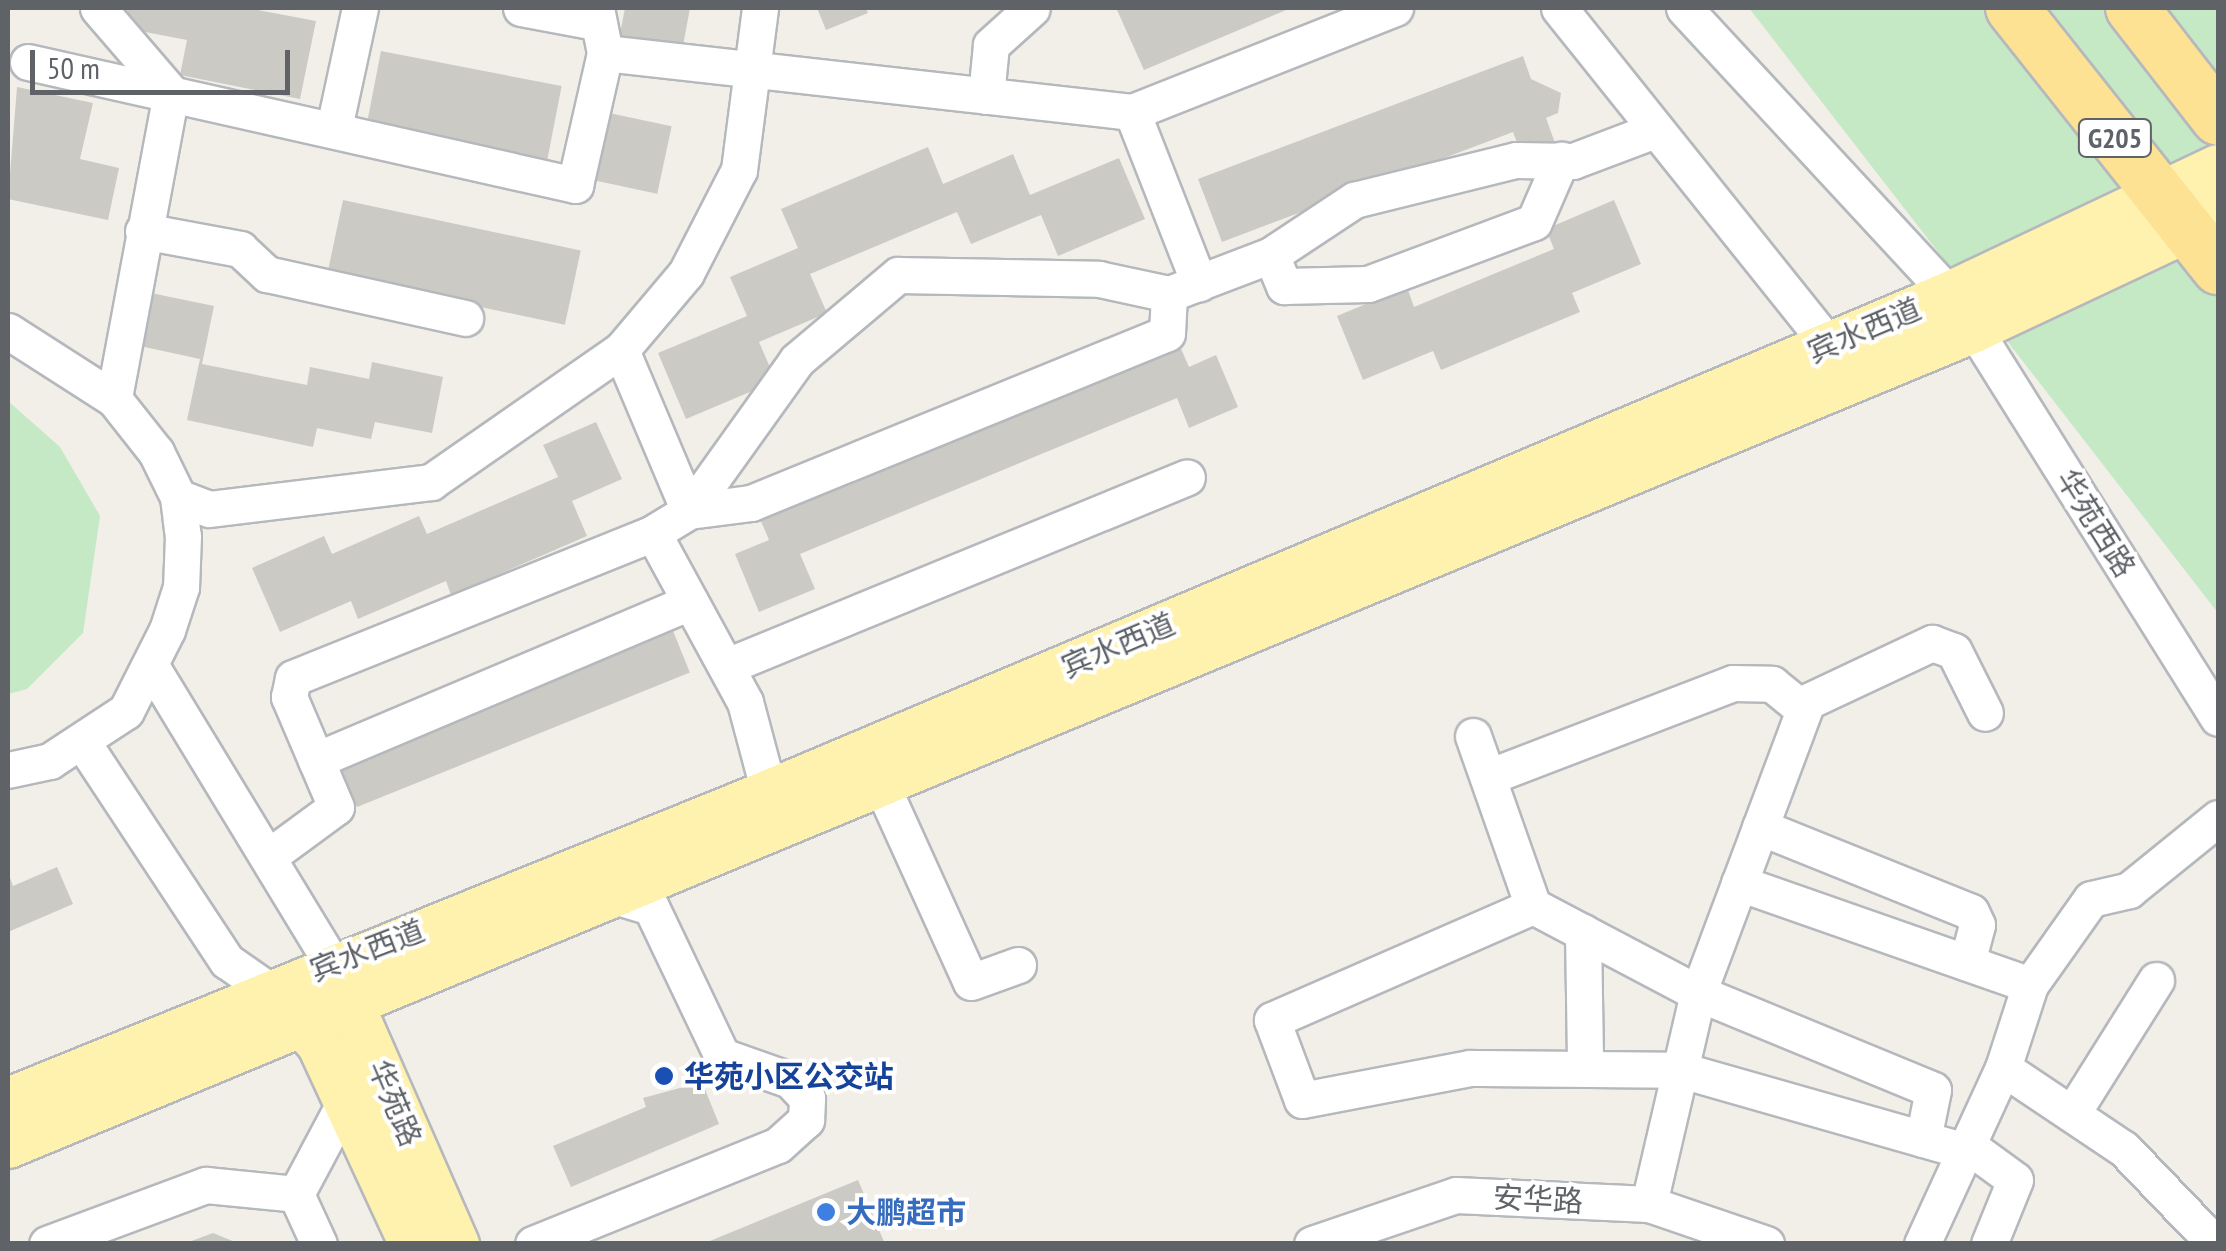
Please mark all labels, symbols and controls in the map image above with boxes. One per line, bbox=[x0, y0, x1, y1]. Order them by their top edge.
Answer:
scale bar bbox=[35, 30, 295, 92]
text: 50 m bbox=[47, 48, 100, 87]
road number: G205 bbox=[2078, 115, 2152, 161]
street label: 宾水西道 bbox=[1802, 290, 1926, 370]
street label: 华苑西路 bbox=[2049, 463, 2143, 583]
street label: 宾水西道 bbox=[1056, 605, 1180, 685]
street label: 宾水西道 bbox=[305, 912, 429, 988]
street label: 华苑路 bbox=[361, 1055, 429, 1151]
place label: 华苑小区公交站 bbox=[684, 1058, 894, 1094]
marker: 华苑小区公交站 bbox=[653, 1065, 675, 1087]
street label: 安华路 bbox=[1492, 1179, 1584, 1219]
place label: 大鹏超市 bbox=[846, 1194, 966, 1230]
marker: 大鹏超市 bbox=[815, 1201, 837, 1223]

